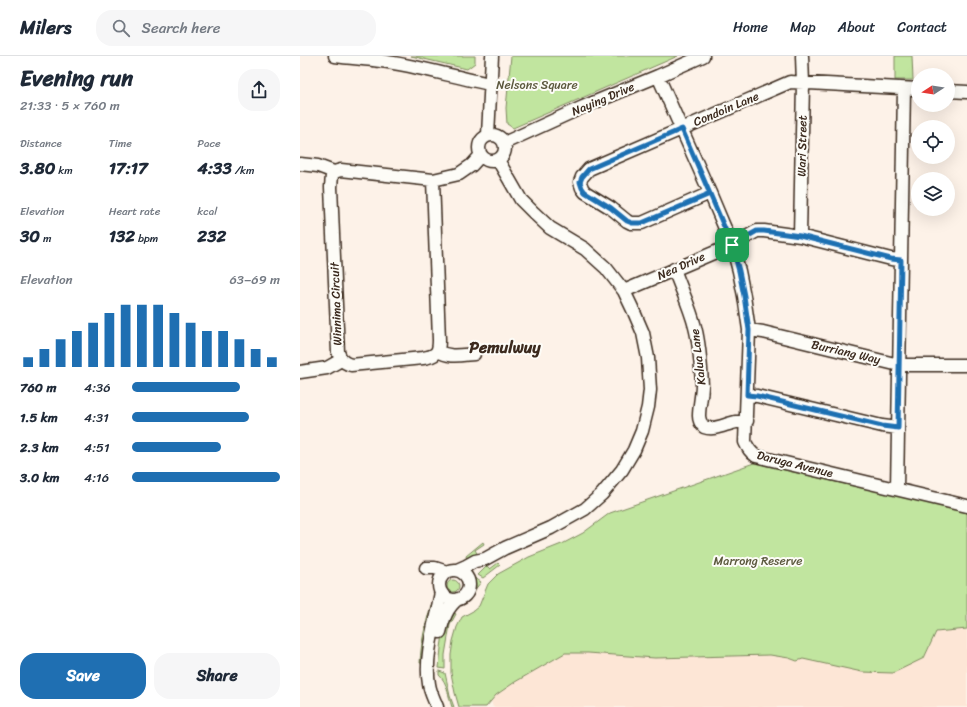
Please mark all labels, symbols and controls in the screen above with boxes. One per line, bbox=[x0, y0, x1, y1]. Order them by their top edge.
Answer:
search box bbox=[96, 10, 376, 46]
text: Milers bbox=[20, 11, 72, 44]
text: Search here bbox=[142, 15, 221, 41]
text: Home bbox=[733, 15, 768, 40]
text: Map bbox=[790, 15, 816, 40]
text: About bbox=[838, 15, 875, 40]
text: Contact bbox=[897, 15, 947, 40]
icon: search bbox=[110, 17, 132, 39]
text: Evening run bbox=[20, 59, 133, 98]
north arrow bbox=[911, 68, 955, 112]
map controls bbox=[911, 68, 955, 216]
button: share bbox=[238, 69, 280, 111]
park label: Nelsons Square bbox=[496, 74, 578, 96]
street label: Naying Drive bbox=[568, 76, 638, 122]
street label: Condoin Lane bbox=[690, 85, 762, 133]
text: 21:33 · 5 × 760 m bbox=[20, 94, 120, 117]
street label: Wari Street bbox=[790, 115, 814, 177]
button: locate bbox=[911, 120, 955, 164]
text: Distance bbox=[20, 134, 62, 153]
text: Time bbox=[109, 134, 132, 153]
text: Pace bbox=[197, 134, 221, 153]
text: 3.80 bbox=[20, 153, 55, 183]
text: 17:17 bbox=[109, 153, 148, 183]
text: 4:33 bbox=[197, 153, 232, 183]
text: km bbox=[55, 161, 73, 180]
text: /km bbox=[232, 161, 254, 180]
button: layers bbox=[911, 172, 955, 216]
text: Elevation bbox=[20, 202, 65, 221]
text: Heart rate bbox=[109, 202, 160, 221]
text: kcal bbox=[197, 202, 217, 221]
text: 30 bbox=[20, 221, 40, 251]
text: 132 bbox=[109, 221, 135, 251]
text: 232 bbox=[197, 221, 226, 251]
pin bbox=[715, 228, 749, 262]
text: m bbox=[40, 229, 51, 248]
text: bpm bbox=[135, 229, 158, 248]
icon: arrive bbox=[721, 234, 743, 256]
street label: Nea Drive bbox=[653, 246, 709, 286]
street label: Winnima Circuit bbox=[324, 261, 348, 346]
text: Elevation bbox=[20, 268, 73, 291]
text: 63–69 m bbox=[229, 268, 280, 291]
street label: Kalua Lane bbox=[684, 328, 712, 386]
district label: Pemulwuy bbox=[469, 333, 541, 362]
street label: Burriang Way bbox=[809, 333, 884, 371]
text: 760 m bbox=[20, 376, 56, 399]
text: 4:36 bbox=[84, 376, 111, 399]
text: 1.5 km bbox=[20, 406, 58, 429]
text: 4:31 bbox=[84, 406, 109, 429]
text: 2.3 km bbox=[20, 436, 59, 459]
text: 4:51 bbox=[84, 436, 110, 459]
street label: Daruga Avenue bbox=[754, 444, 836, 484]
text: 3.0 km bbox=[20, 466, 60, 489]
text: 4:16 bbox=[84, 466, 109, 489]
park label: Marrong Reserve bbox=[714, 550, 802, 572]
button: Save bbox=[20, 653, 146, 699]
button: Share bbox=[154, 653, 280, 699]

